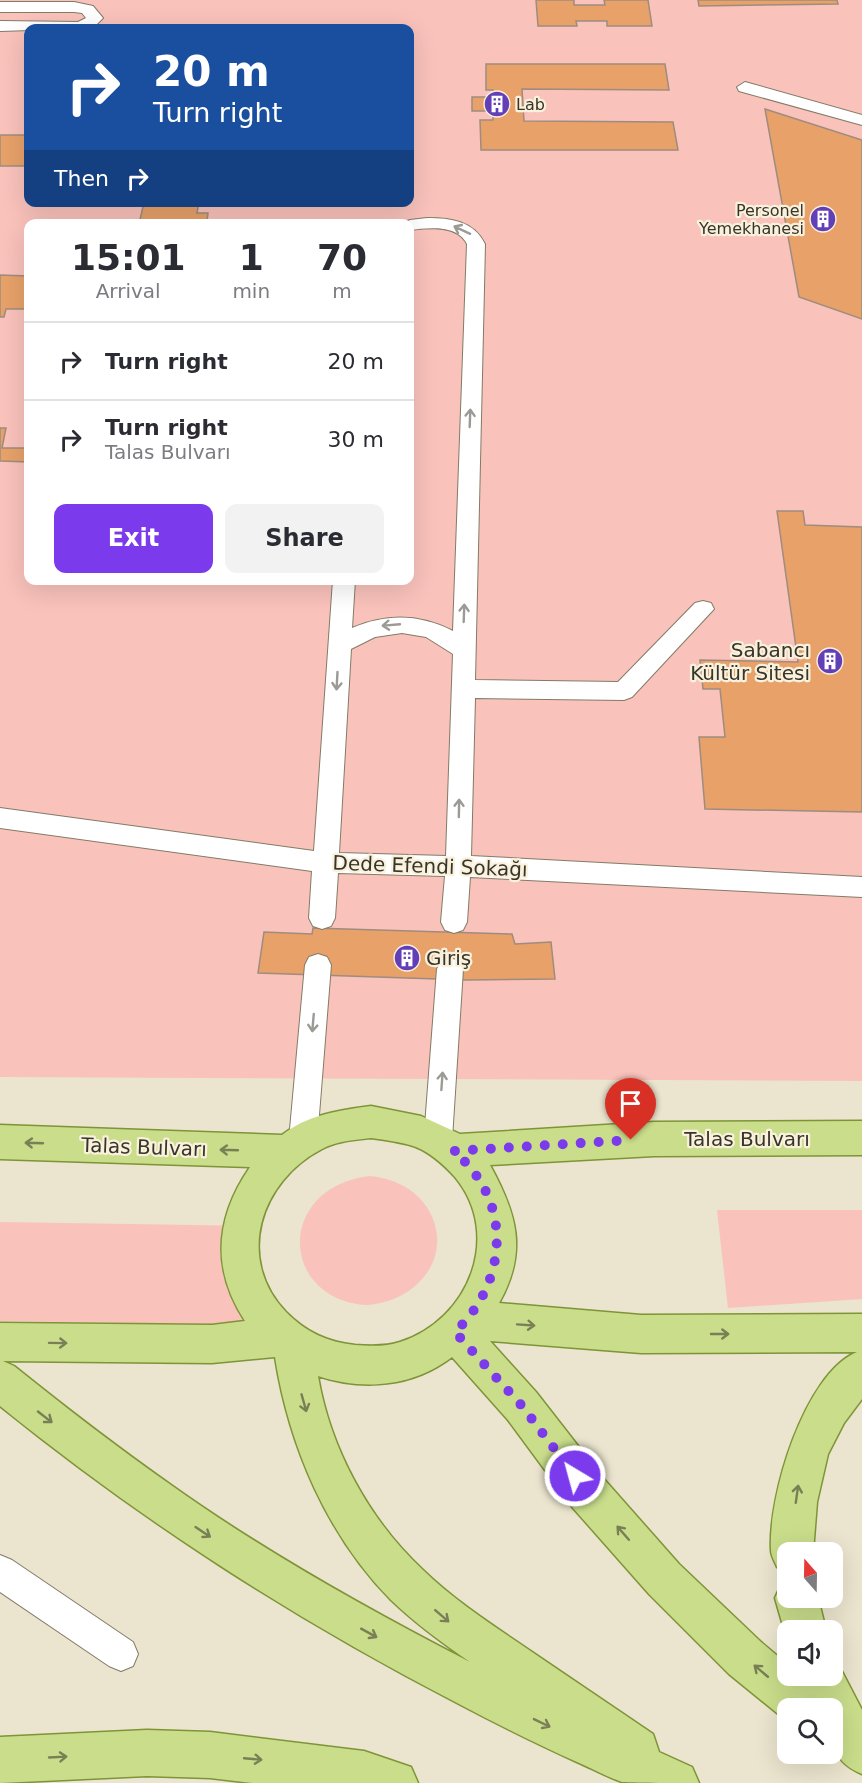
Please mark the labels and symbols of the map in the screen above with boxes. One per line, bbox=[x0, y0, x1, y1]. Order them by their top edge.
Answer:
building icon: Lab bbox=[482, 89, 512, 119]
place label: Lab bbox=[516, 95, 545, 114]
place label: Personel Yemekhanesi bbox=[698, 201, 804, 238]
building icon: Personel Yemekhanesi bbox=[808, 204, 838, 234]
one-way arrow bbox=[454, 224, 472, 236]
one-way arrow bbox=[465, 408, 476, 428]
one-way arrow bbox=[458, 603, 470, 623]
one-way arrow bbox=[381, 620, 401, 631]
place label: Sabancı Kültür Sitesi bbox=[690, 638, 810, 685]
building icon: Sabancı Kültür Sitesi bbox=[815, 646, 845, 676]
one-way arrow bbox=[332, 670, 343, 690]
one-way arrow bbox=[453, 798, 465, 818]
street label: Dede Efendi Sokağı bbox=[332, 851, 528, 881]
building icon: Giriş bbox=[392, 943, 422, 973]
place label: Giriş bbox=[426, 946, 471, 970]
one-way arrow bbox=[307, 1013, 318, 1033]
one-way arrow bbox=[437, 1072, 448, 1092]
pin bbox=[605, 1078, 656, 1140]
street label: Talas Bulvarı bbox=[683, 1127, 810, 1151]
street label: Talas Bulvarı bbox=[80, 1133, 207, 1161]
one-way arrow bbox=[25, 1138, 45, 1149]
one-way arrow bbox=[220, 1145, 240, 1156]
one-way arrow bbox=[515, 1320, 535, 1331]
one-way arrow bbox=[710, 1328, 730, 1340]
one-way arrow bbox=[48, 1337, 68, 1348]
one-way arrow bbox=[299, 1393, 310, 1412]
one-way arrow bbox=[37, 1411, 53, 1424]
position arrow bbox=[543, 1444, 607, 1508]
one-way arrow bbox=[791, 1485, 802, 1505]
one-way arrow bbox=[194, 1526, 210, 1538]
one-way arrow bbox=[616, 1526, 630, 1541]
north arrow bbox=[777, 1542, 843, 1608]
one-way arrow bbox=[434, 1609, 450, 1622]
one-way arrow bbox=[360, 1627, 377, 1639]
one-way arrow bbox=[754, 1664, 769, 1678]
one-way arrow bbox=[533, 1717, 550, 1729]
one-way arrow bbox=[48, 1751, 68, 1762]
one-way arrow bbox=[243, 1754, 263, 1765]

